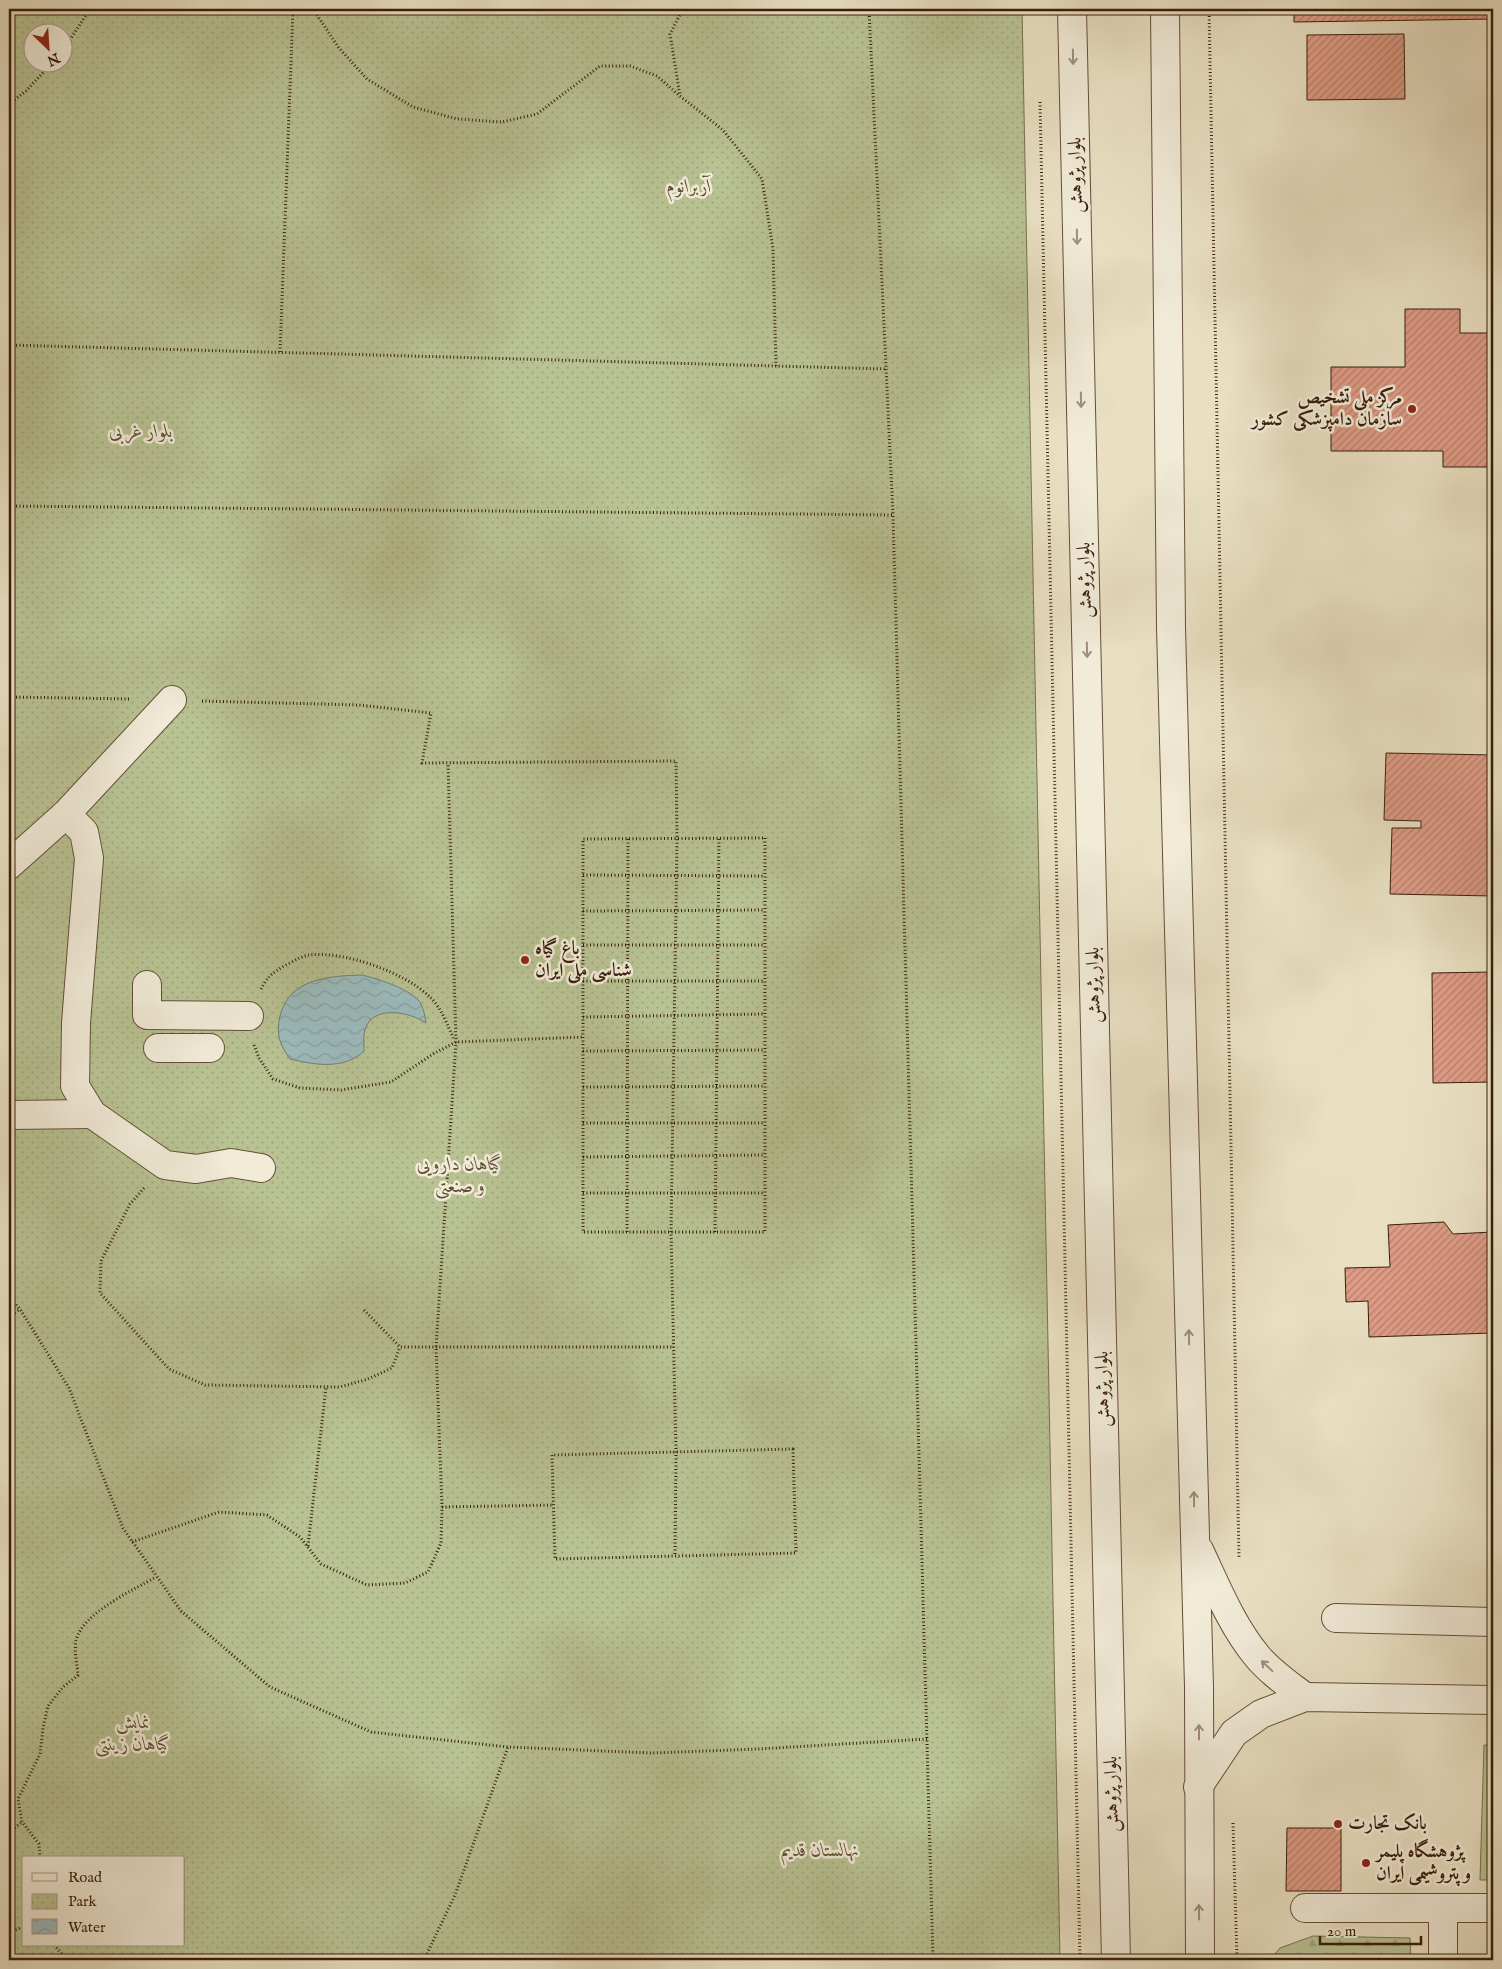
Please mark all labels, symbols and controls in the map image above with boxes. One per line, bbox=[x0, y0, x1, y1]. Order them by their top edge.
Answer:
north arrow bbox=[22, 22, 72, 72]
text: N bbox=[44, 48, 63, 70]
one-way arrow bbox=[1069, 49, 1078, 65]
street label: بلوار پژوهش bbox=[1063, 137, 1089, 213]
park label: آربرانوم bbox=[666, 175, 712, 202]
one-way arrow bbox=[1073, 229, 1082, 245]
place label: مرکز ملی تشخیص سازمان دامپزشکی کشور bbox=[1249, 386, 1402, 432]
one-way arrow bbox=[1076, 392, 1086, 408]
marker: مرکز ملی تشخیص سازمان دامپزشکی کشور bbox=[1406, 403, 1418, 415]
park label: بلوار غربی bbox=[109, 420, 173, 445]
street label: بلوار پژوهش bbox=[1072, 542, 1098, 618]
one-way arrow bbox=[1082, 642, 1091, 658]
place label: باغ گیاه‌ شناسی ملی ایران bbox=[535, 937, 632, 985]
street label: بلوار پژوهش bbox=[1081, 947, 1107, 1023]
marker: باغ گیاه‌ شناسی ملی ایران bbox=[519, 954, 531, 966]
park label: گیاهان دارویی و صنعتی bbox=[417, 1153, 503, 1199]
one-way arrow bbox=[1185, 1329, 1194, 1345]
street label: بلوار پژوهش bbox=[1090, 1351, 1116, 1427]
one-way arrow bbox=[1189, 1491, 1198, 1507]
one-way arrow bbox=[1261, 1660, 1273, 1672]
park label: نمایش گیاهان زینتی bbox=[95, 1711, 171, 1757]
one-way arrow bbox=[1194, 1724, 1204, 1740]
street label: بلوار پژوهش bbox=[1099, 1756, 1125, 1832]
place label: بانک تجارت bbox=[1348, 1812, 1427, 1836]
marker: بانک تجارت bbox=[1332, 1818, 1344, 1830]
place label: پژوهشگاه پلیمر و پتروشیمی ایران bbox=[1374, 1838, 1471, 1887]
park label: نهالستان قدیم bbox=[781, 1839, 859, 1866]
legend bbox=[22, 1856, 185, 1946]
marker: پژوهشگاه پلیمر و پتروشیمی ایران bbox=[1360, 1857, 1372, 1869]
text: Road bbox=[68, 1868, 103, 1887]
text: Park bbox=[68, 1892, 98, 1911]
one-way arrow bbox=[1194, 1904, 1204, 1920]
scale bar bbox=[1320, 1914, 1421, 1946]
text: Water bbox=[68, 1918, 106, 1937]
text: 20 m bbox=[1327, 1922, 1357, 1941]

